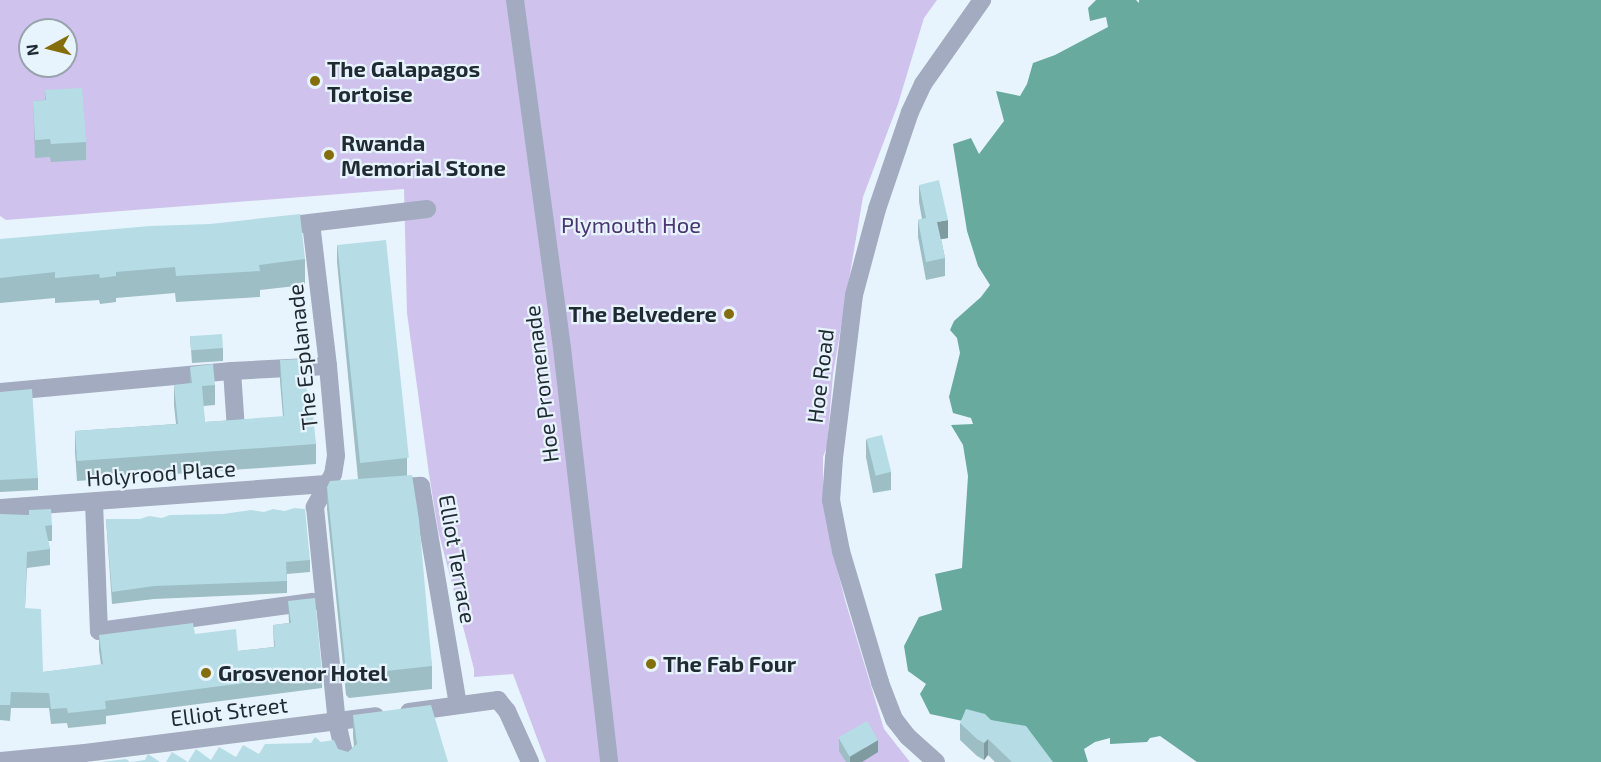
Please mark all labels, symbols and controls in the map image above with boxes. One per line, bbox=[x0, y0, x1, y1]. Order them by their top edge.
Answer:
north arrow bbox=[18, 18, 78, 78]
text: N bbox=[21, 43, 42, 57]
place label: The Galapagos Tortoise bbox=[327, 55, 480, 106]
marker: The Galapagos Tortoise bbox=[308, 74, 322, 88]
place label: Rwanda Memorial Stone bbox=[341, 129, 506, 180]
marker: Rwanda Memorial Stone bbox=[322, 148, 336, 162]
park label: Plymouth Hoe bbox=[561, 212, 701, 238]
street label: The Esplanade bbox=[281, 283, 323, 431]
place label: The Belvedere bbox=[568, 301, 717, 327]
street label: Hoe Promenade bbox=[518, 304, 564, 464]
marker: The Belvedere bbox=[722, 307, 736, 321]
street label: Hoe Road bbox=[801, 327, 839, 425]
street label: Holyrood Place bbox=[85, 455, 237, 491]
street label: Elliot Terrace bbox=[434, 492, 482, 626]
place label: The Fab Four bbox=[663, 651, 796, 677]
marker: The Fab Four bbox=[644, 657, 658, 671]
place label: Grosvenor Hotel bbox=[218, 660, 388, 686]
marker: Grosvenor Hotel bbox=[199, 666, 213, 680]
street label: Elliot Street bbox=[169, 691, 289, 731]

